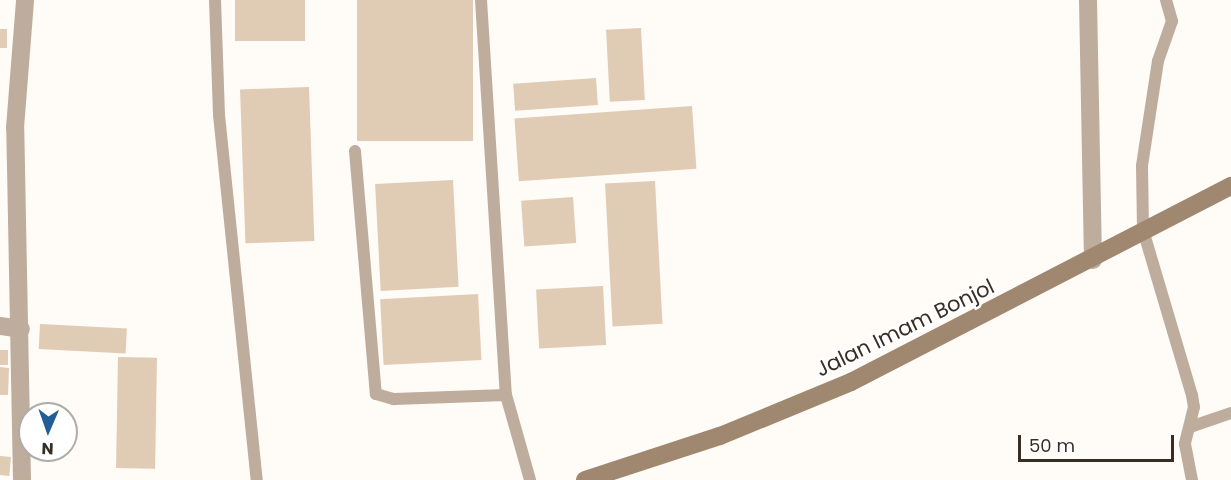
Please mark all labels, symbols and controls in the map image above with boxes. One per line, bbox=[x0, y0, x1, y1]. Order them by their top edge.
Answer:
street label: Jalan Imam Bonjol bbox=[812, 274, 998, 382]
north arrow bbox=[18, 402, 78, 462]
scale bar bbox=[1021, 423, 1177, 461]
text: 50 m bbox=[1029, 433, 1075, 458]
text: N bbox=[41, 437, 54, 460]

